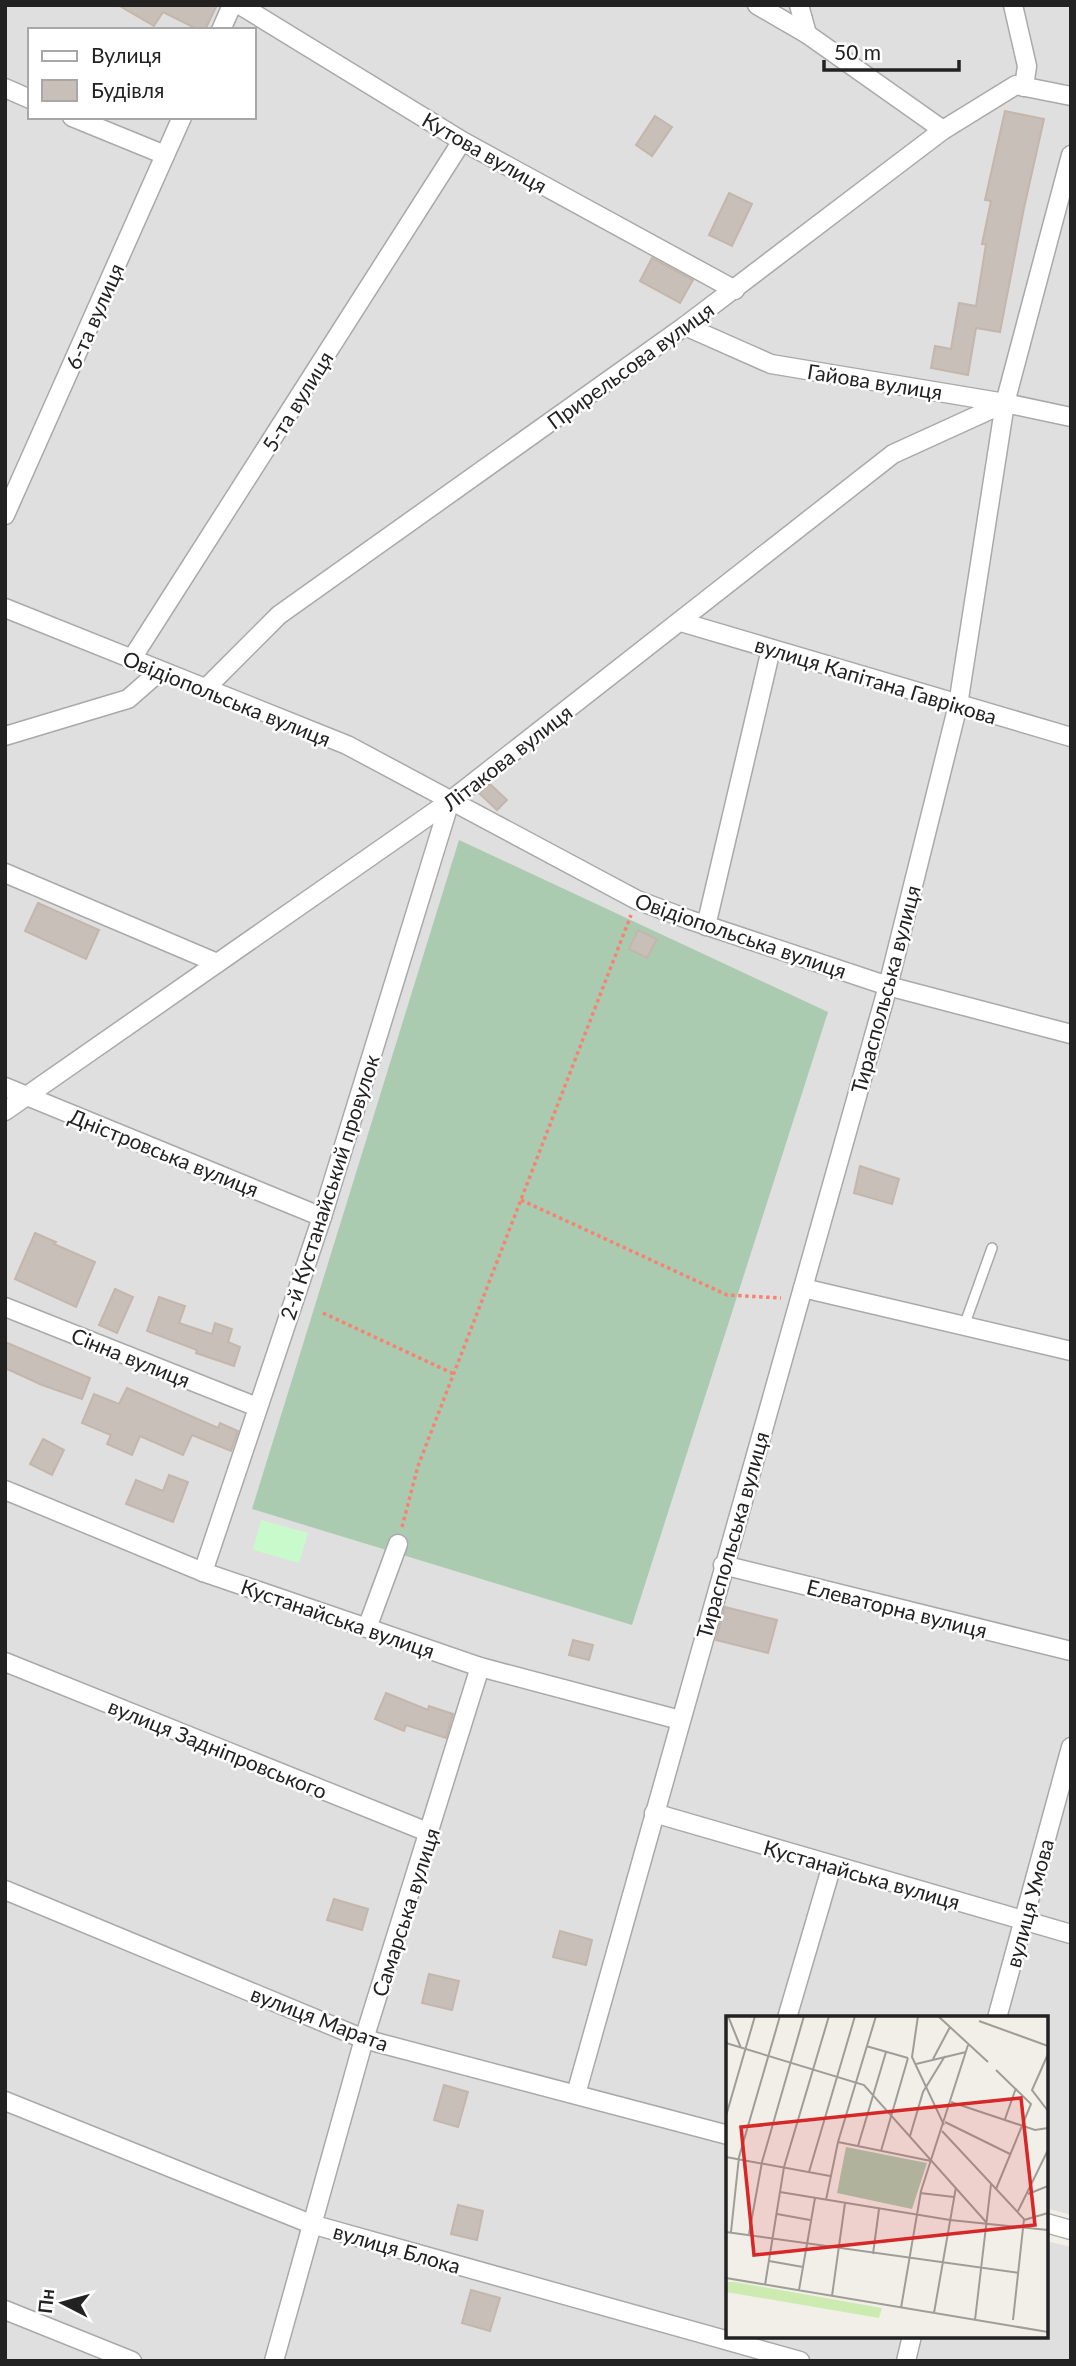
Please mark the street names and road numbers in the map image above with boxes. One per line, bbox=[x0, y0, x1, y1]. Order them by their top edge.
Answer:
street label: Кутова вулиця bbox=[418, 106, 552, 198]
street label: 6-та вулиця bbox=[60, 259, 128, 373]
street label: Прирельсова вулиця bbox=[542, 296, 718, 434]
street label: 5-та вулиця bbox=[256, 346, 338, 456]
street label: Гайова вулиця bbox=[806, 358, 944, 404]
street label: вулиця Капітана Гаврікова bbox=[752, 631, 1000, 729]
street label: Овідіопольська вулиця bbox=[119, 645, 335, 751]
street label: Літакова вулиця bbox=[437, 699, 577, 816]
street label: Тираспольська вулиця bbox=[845, 882, 925, 1096]
street label: Овідіопольська вулиця bbox=[632, 887, 850, 983]
street label: 2-й Кустанайський провулок bbox=[274, 1051, 384, 1323]
street label: Дністровська вулиця bbox=[66, 1103, 262, 1201]
street label: Сінна вулиця bbox=[68, 1322, 194, 1392]
street label: Тираспольська вулиця bbox=[690, 1429, 774, 1641]
street label: Кустанайська вулиця bbox=[238, 1573, 438, 1663]
street label: Елеваторна вулиця bbox=[804, 1573, 990, 1643]
street label: вулиця Задніпровського bbox=[105, 1693, 331, 1803]
street label: Самарська вулиця bbox=[366, 1825, 444, 1999]
street label: Кустанайська вулиця bbox=[761, 1834, 963, 1914]
street label: вулиця Умова bbox=[1000, 1836, 1058, 1970]
street label: вулиця Марата bbox=[248, 1980, 392, 2056]
street label: вулиця Блока bbox=[331, 2218, 463, 2278]

